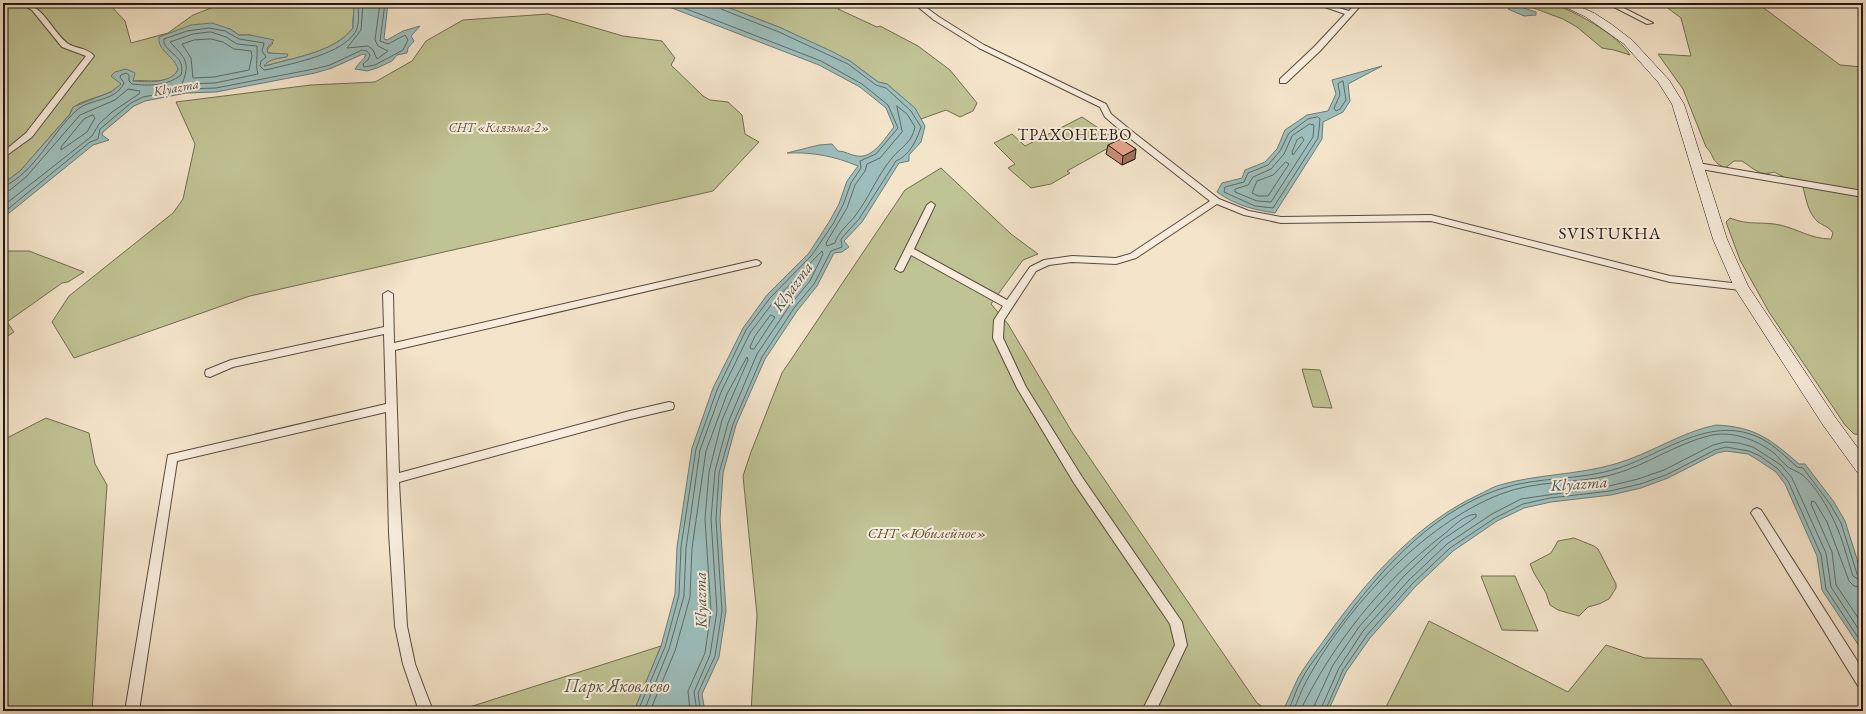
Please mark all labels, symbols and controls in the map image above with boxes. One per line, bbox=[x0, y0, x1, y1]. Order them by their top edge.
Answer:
water label: Klyazma bbox=[151, 75, 200, 100]
park label: СНТ «Клязьма-2» bbox=[449, 119, 550, 136]
district label: ТРАХОНЕЕВО bbox=[1018, 124, 1132, 145]
district label: SVISTUKHA bbox=[1558, 222, 1662, 244]
water label: Klyazma bbox=[767, 257, 818, 316]
water label: Klyazma bbox=[1549, 471, 1608, 496]
park label: СНТ «Юбилейное» bbox=[868, 523, 986, 542]
water label: Klyazma bbox=[690, 571, 712, 630]
park label: Парк Яковлево bbox=[563, 674, 670, 698]

